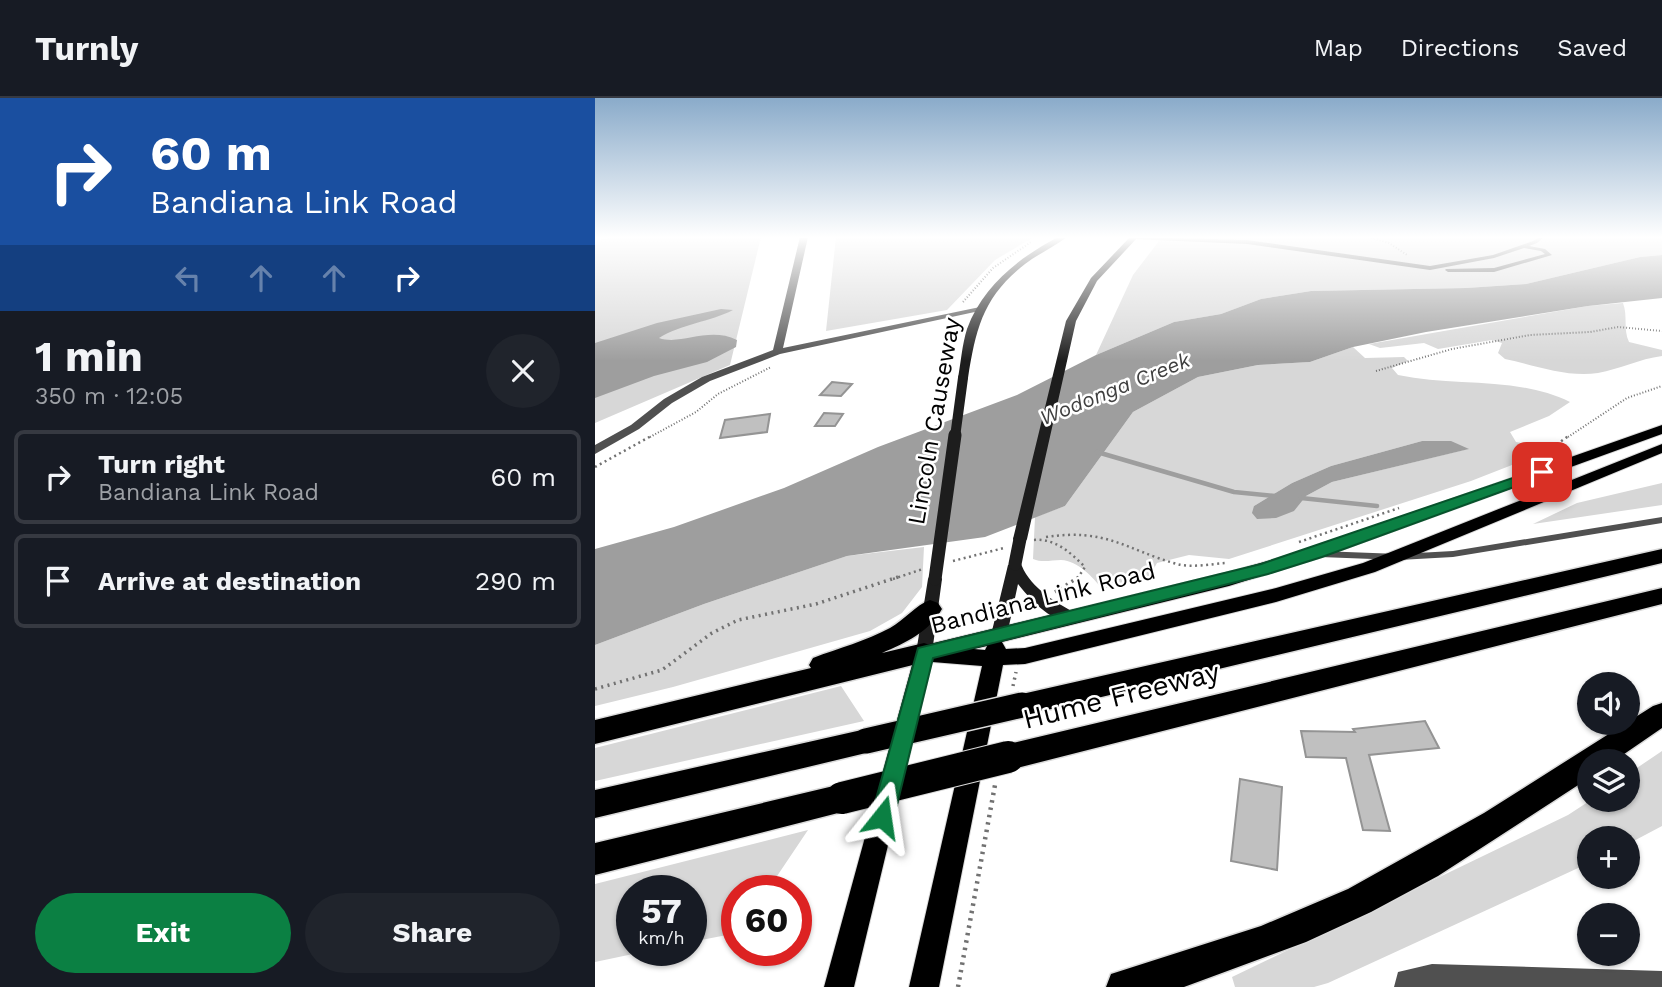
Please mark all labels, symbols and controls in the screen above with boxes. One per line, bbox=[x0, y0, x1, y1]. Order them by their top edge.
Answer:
text: Turnly bbox=[35, 29, 138, 68]
text: Map bbox=[1314, 34, 1363, 62]
text: Directions bbox=[1401, 34, 1519, 62]
text: Saved bbox=[1557, 34, 1627, 62]
text: 60 m bbox=[150, 124, 272, 182]
icon: right bbox=[35, 126, 126, 217]
text: Bandiana Link Road bbox=[150, 183, 458, 221]
icon: left bbox=[169, 259, 207, 297]
icon: ahead bbox=[242, 259, 280, 297]
icon: ahead bbox=[315, 259, 353, 297]
icon: right bbox=[388, 259, 426, 297]
street label: Lincoln Causeway bbox=[902, 315, 966, 527]
text: 1 min bbox=[35, 332, 143, 381]
button: close bbox=[486, 334, 560, 408]
water label: Wodonga Creek bbox=[1036, 347, 1194, 430]
text: 350 m · 12:05 bbox=[35, 383, 183, 410]
pin bbox=[1512, 442, 1572, 502]
text: Turn right bbox=[98, 449, 225, 479]
icon: arrive bbox=[1523, 453, 1561, 491]
icon: right bbox=[39, 458, 77, 496]
text: 60 m bbox=[490, 462, 556, 492]
text: Bandiana Link Road bbox=[98, 479, 319, 506]
street label: Bandiana Link Road bbox=[928, 557, 1158, 639]
icon: arrive bbox=[39, 562, 77, 600]
text: Arrive at destination bbox=[98, 566, 361, 596]
text: 290 m bbox=[475, 566, 556, 596]
street label: Hume Freeway bbox=[1019, 655, 1223, 736]
map controls bbox=[1577, 672, 1640, 966]
button: sound bbox=[1577, 672, 1640, 735]
button: layers bbox=[1577, 749, 1640, 812]
position arrow bbox=[845, 780, 919, 854]
button: + bbox=[1577, 826, 1640, 889]
speed limit sign: 60 bbox=[721, 875, 812, 966]
text: 57 bbox=[641, 890, 682, 932]
button: Exit bbox=[35, 893, 291, 973]
button: Share bbox=[305, 893, 560, 973]
button: − bbox=[1577, 903, 1640, 966]
text: km/h bbox=[638, 927, 685, 948]

